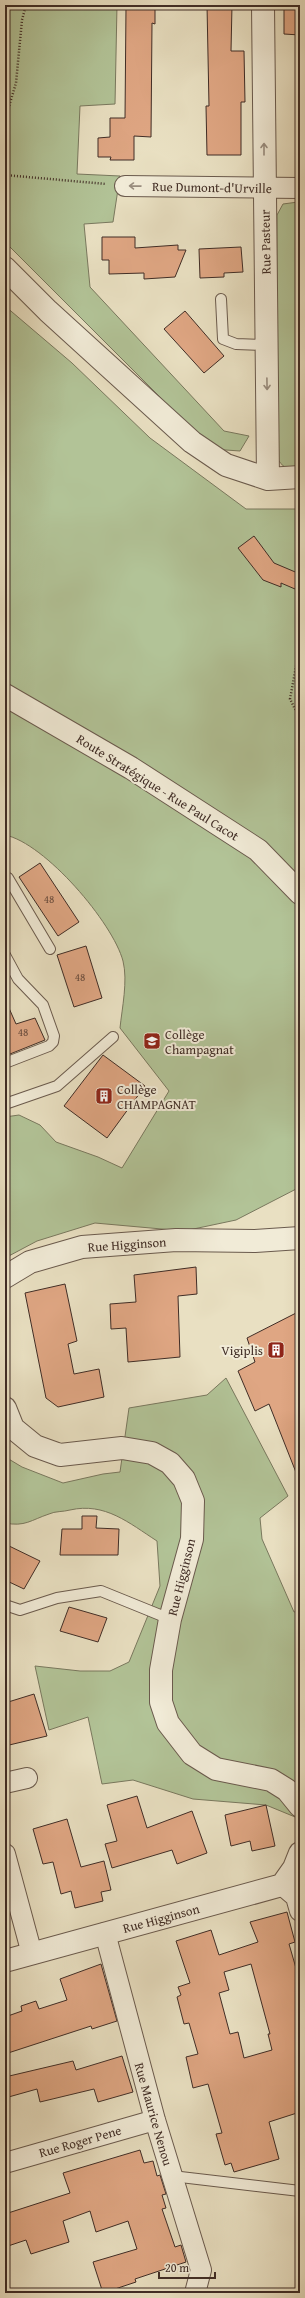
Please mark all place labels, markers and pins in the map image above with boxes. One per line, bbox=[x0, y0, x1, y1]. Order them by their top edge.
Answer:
place label: Collège Champagnat bbox=[165, 1025, 234, 1059]
school or university icon: Collège Champagnat bbox=[142, 1031, 162, 1051]
place label: Collège CHAMPAGNAT bbox=[117, 1080, 197, 1114]
building icon: Collège CHAMPAGNAT bbox=[94, 1086, 114, 1106]
building icon: Vigiplis bbox=[266, 1340, 286, 1360]
place label: Vigiplis bbox=[221, 1341, 263, 1360]

